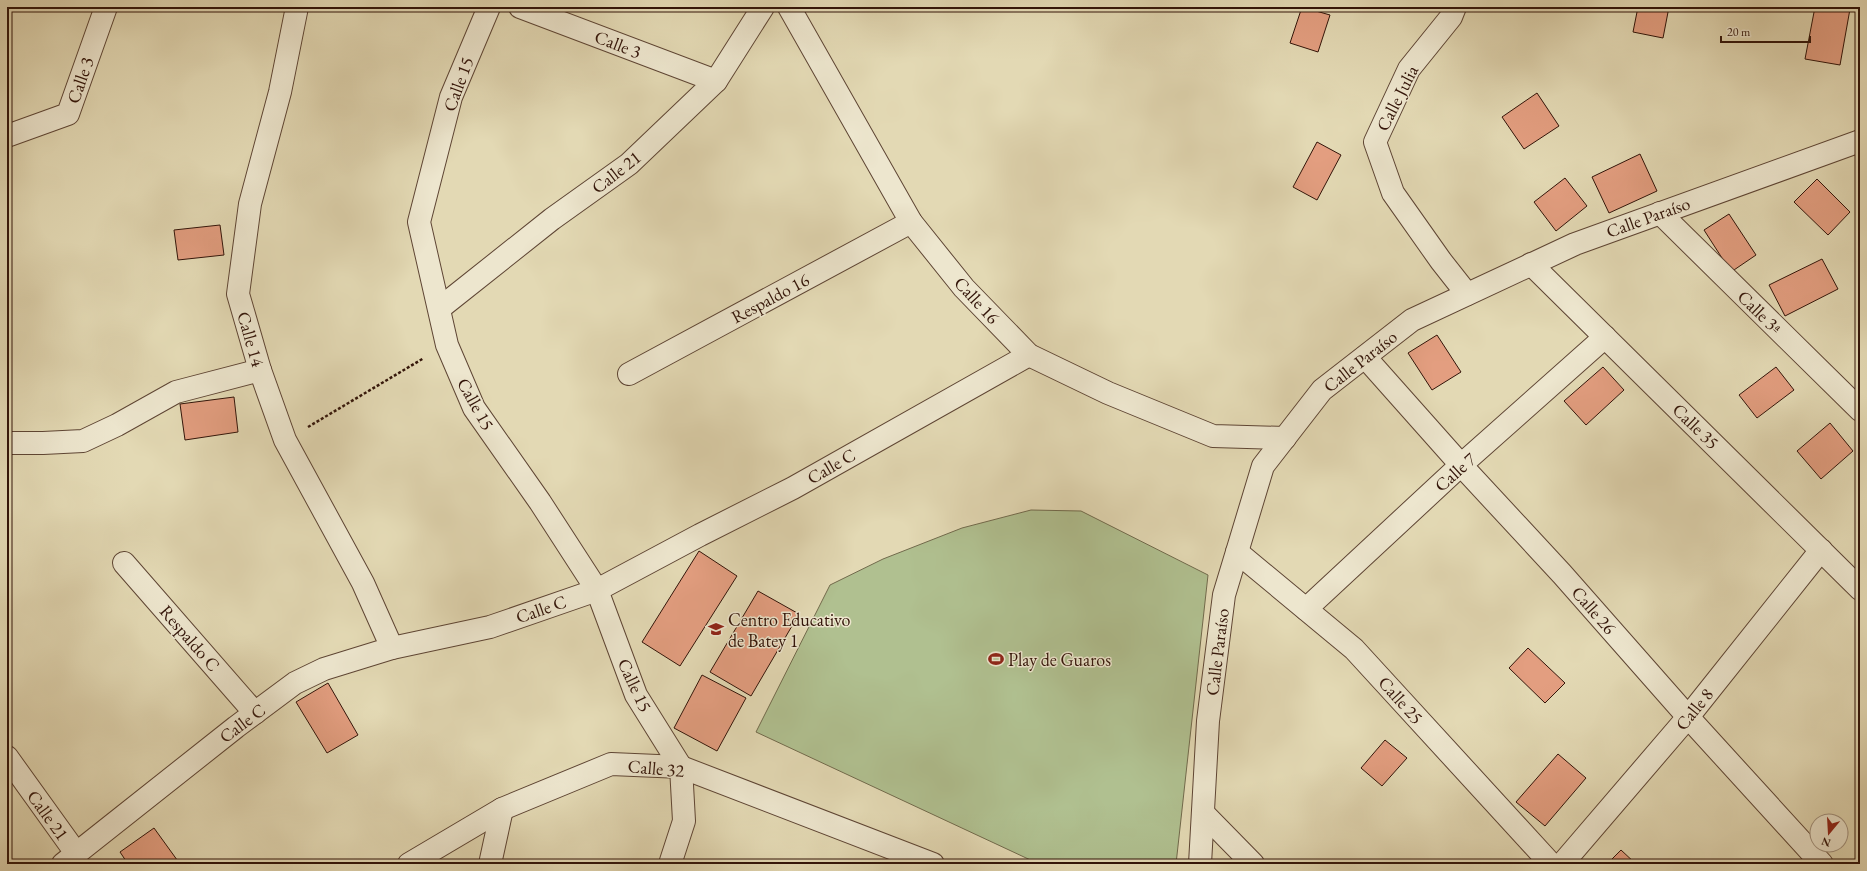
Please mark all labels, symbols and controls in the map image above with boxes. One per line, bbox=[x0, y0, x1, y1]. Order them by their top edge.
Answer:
scale bar bbox=[1721, 18, 1810, 44]
text: 20 m bbox=[1727, 24, 1751, 40]
street label: Calle 3 bbox=[592, 25, 644, 63]
street label: Calle 3 bbox=[61, 54, 99, 106]
street label: Calle 15 bbox=[438, 54, 478, 114]
street label: Calle Julia bbox=[1371, 61, 1424, 135]
street label: Calle 21 bbox=[587, 146, 645, 198]
street label: Calle Paraíso bbox=[1603, 191, 1693, 243]
street label: Respaldo 16 bbox=[727, 268, 813, 328]
street label: Calle 16 bbox=[949, 271, 1005, 329]
street label: Calle 3ª bbox=[1733, 285, 1788, 339]
street label: Calle 14 bbox=[232, 309, 270, 370]
street label: Calle Paraíso bbox=[1318, 325, 1402, 397]
street label: Calle 15 bbox=[452, 374, 500, 434]
street label: Calle 35 bbox=[1668, 398, 1724, 454]
street label: Calle C bbox=[803, 443, 859, 489]
street label: Calle 7 bbox=[1430, 447, 1481, 497]
street label: Calle 26 bbox=[1567, 581, 1621, 639]
street label: Calle C bbox=[513, 590, 569, 628]
street label: Respaldo C bbox=[155, 600, 225, 676]
street label: Calle Paraíso bbox=[1200, 607, 1234, 697]
place label: Centro Educativo de Batey 1 bbox=[728, 608, 851, 652]
school or university icon: Centro Educativo de Batey 1 bbox=[707, 620, 725, 638]
place label: Play de Guaros bbox=[1008, 648, 1111, 671]
sports icon: Play de Guaros bbox=[987, 650, 1005, 668]
street label: Calle 15 bbox=[613, 655, 657, 715]
street label: Calle 25 bbox=[1374, 671, 1428, 729]
street label: Calle 8 bbox=[1670, 683, 1718, 735]
street label: Calle C bbox=[214, 698, 270, 748]
street label: Calle 32 bbox=[627, 754, 685, 782]
street label: Calle 21 bbox=[22, 785, 74, 845]
north arrow bbox=[1809, 813, 1849, 853]
text: N bbox=[1819, 834, 1832, 851]

